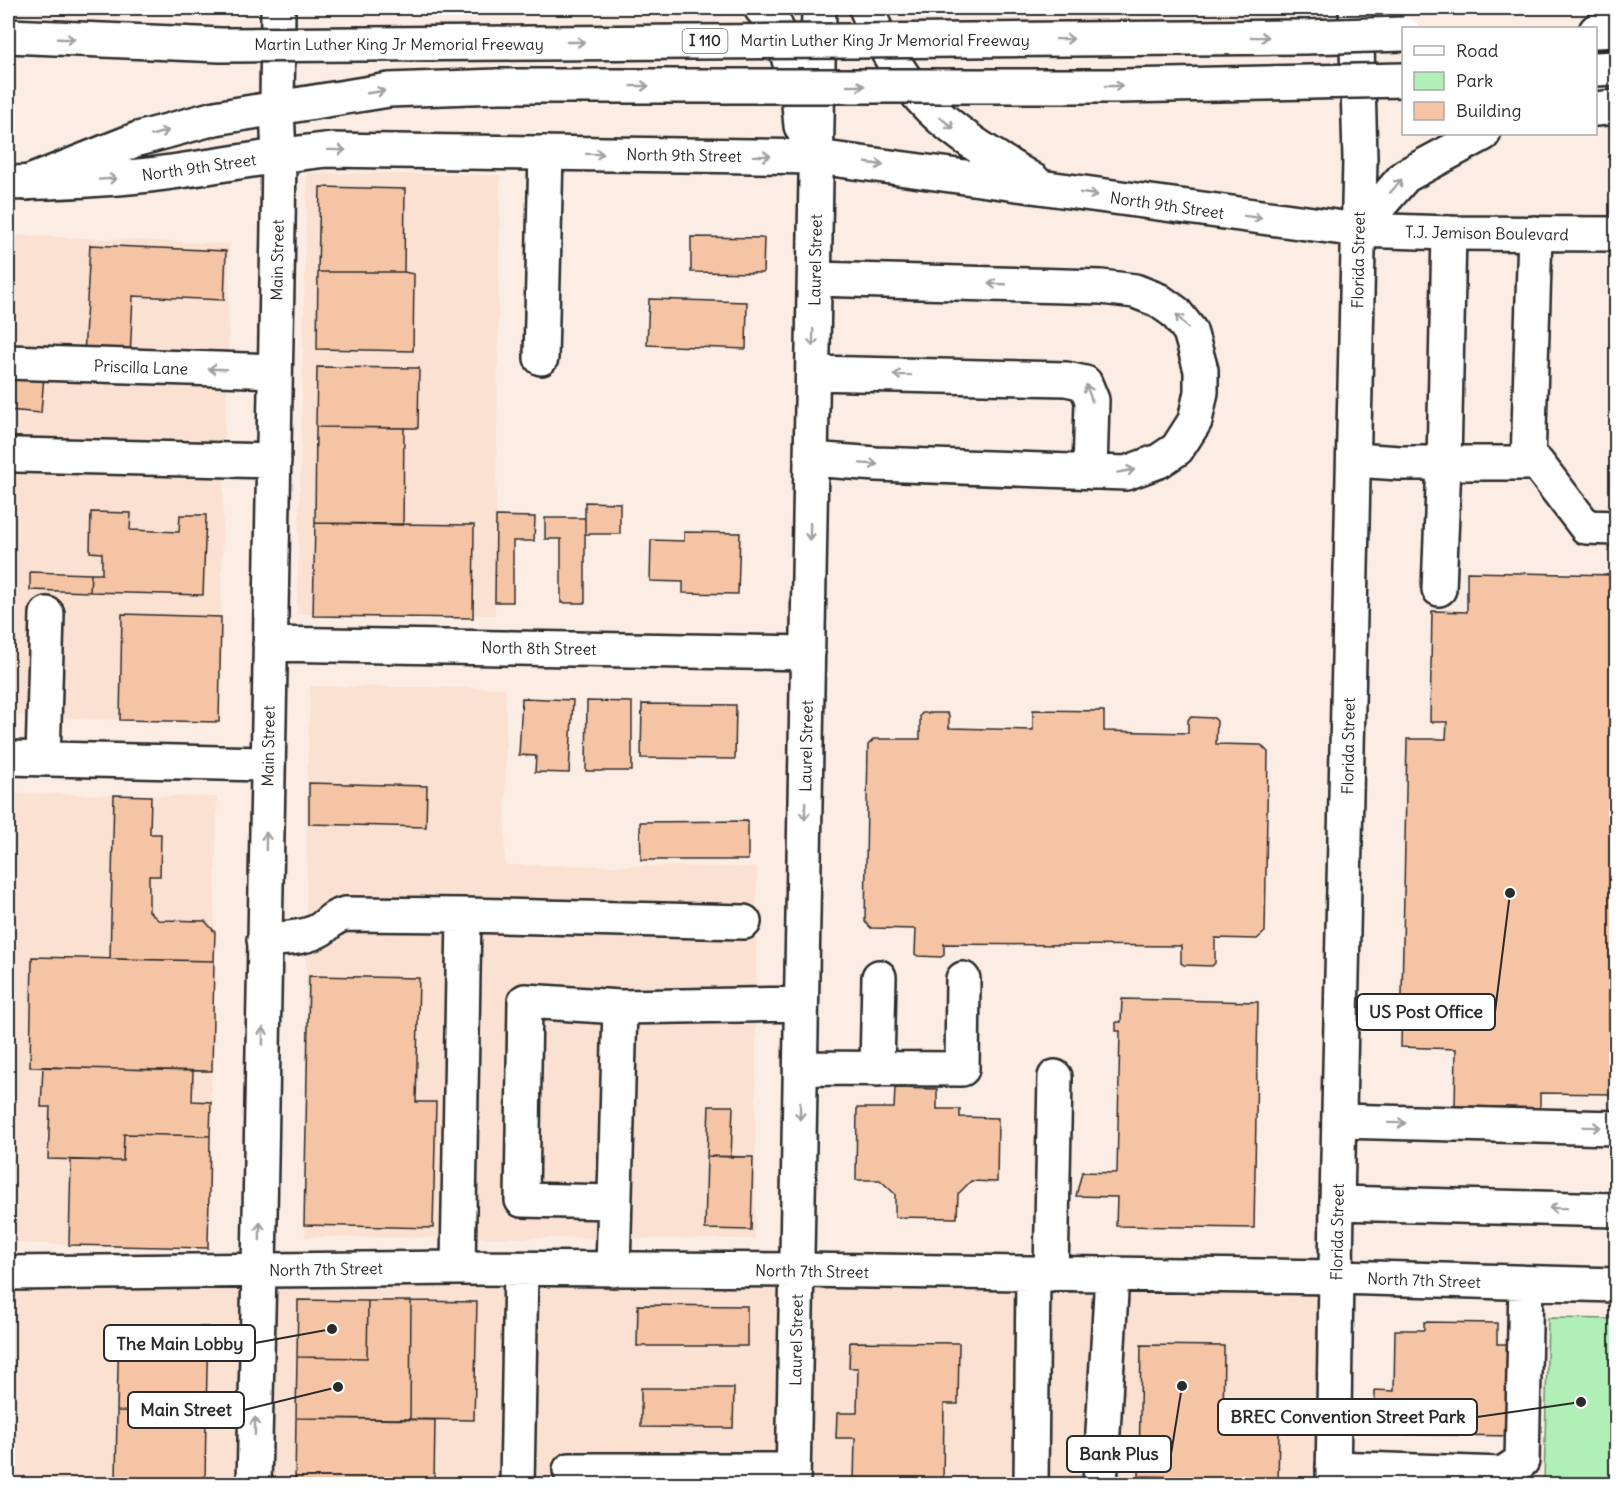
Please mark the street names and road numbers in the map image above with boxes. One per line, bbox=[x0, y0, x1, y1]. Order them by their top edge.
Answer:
road number: I 110 bbox=[682, 29, 728, 53]
street label: Martin Luther King Jr Memorial Freeway bbox=[740, 30, 1030, 50]
street label: Martin Luther King Jr Memorial Freeway bbox=[254, 34, 544, 54]
street label: North 9th Street bbox=[626, 144, 742, 166]
street label: North 9th Street bbox=[141, 149, 258, 185]
street label: North 9th Street bbox=[1109, 187, 1226, 223]
street label: Florida Street bbox=[1347, 211, 1369, 309]
street label: Laurel Street bbox=[804, 213, 826, 306]
street label: Main Street bbox=[266, 219, 288, 301]
street label: T.J. Jemison Boulevard bbox=[1405, 222, 1569, 244]
street label: Priscilla Lane bbox=[93, 355, 189, 379]
street label: North 8th Street bbox=[481, 637, 597, 659]
street label: Florida Street bbox=[1337, 697, 1359, 795]
street label: Laurel Street bbox=[795, 699, 817, 792]
street label: Main Street bbox=[257, 705, 279, 787]
street label: Florida Street bbox=[1326, 1183, 1348, 1281]
street label: North 7th Street bbox=[269, 1258, 384, 1280]
street label: North 7th Street bbox=[755, 1260, 870, 1282]
street label: North 7th Street bbox=[1367, 1268, 1482, 1292]
street label: Laurel Street bbox=[785, 1293, 807, 1386]

